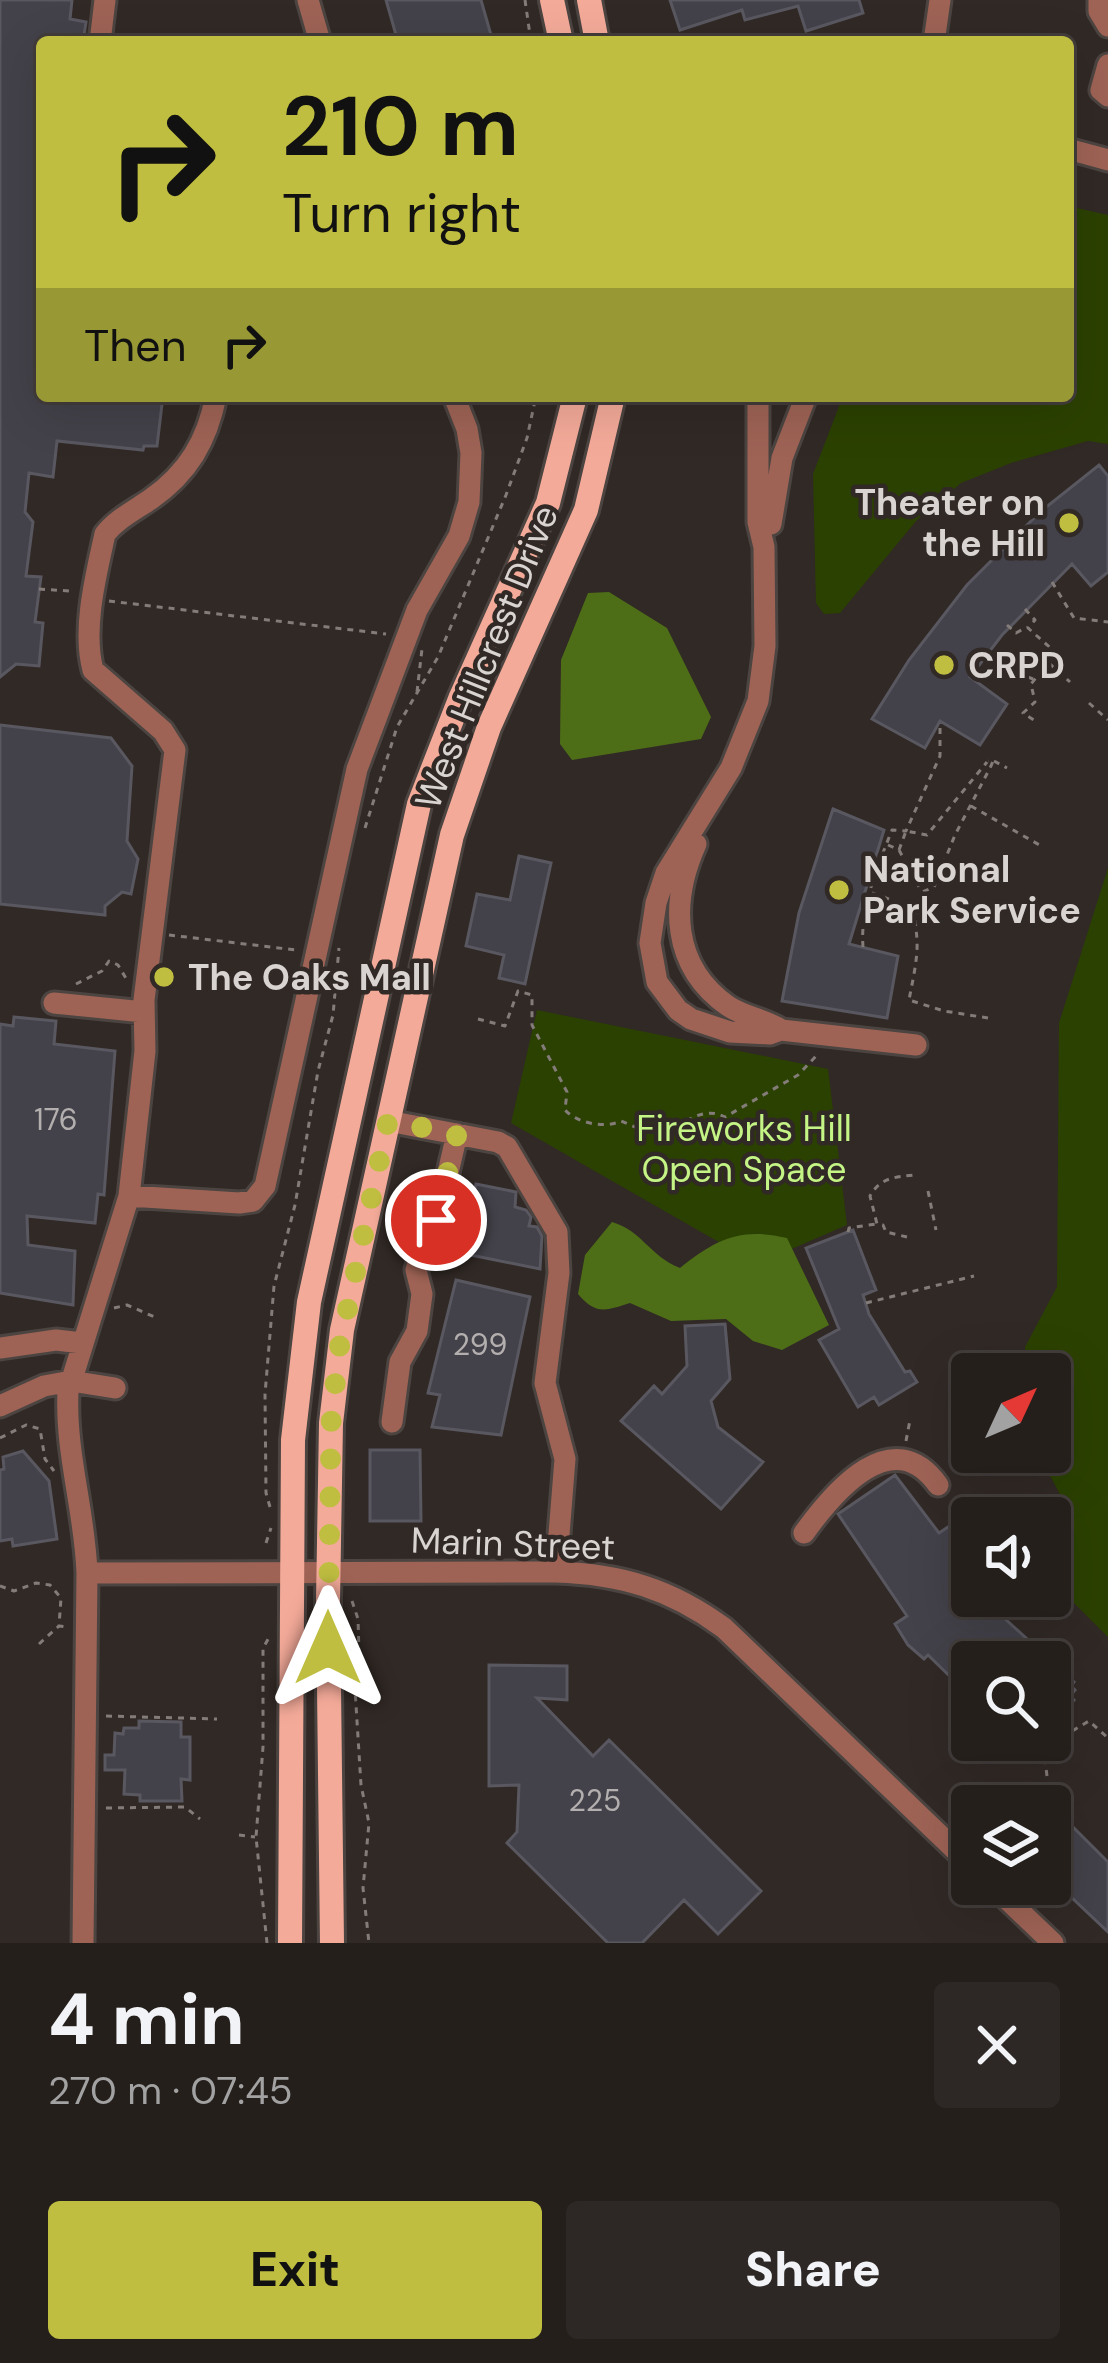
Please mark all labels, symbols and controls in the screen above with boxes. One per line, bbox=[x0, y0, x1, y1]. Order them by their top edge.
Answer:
text: 210 m bbox=[282, 72, 519, 181]
icon: right bbox=[84, 84, 240, 240]
text: Turn right bbox=[282, 178, 521, 249]
icon: right bbox=[211, 312, 277, 378]
text: Then bbox=[84, 316, 187, 375]
place label: Theater on the Hill bbox=[855, 479, 1045, 567]
street label: West Hillcrest Drive bbox=[404, 498, 569, 816]
marker: Theater on the Hill bbox=[1056, 510, 1082, 536]
place label: CRPD bbox=[968, 642, 1065, 689]
marker: CRPD bbox=[931, 652, 957, 678]
place label: National Park Service bbox=[863, 846, 1081, 934]
marker: National Park Service bbox=[826, 877, 852, 903]
place label: The Oaks Mall bbox=[188, 954, 431, 1001]
marker: The Oaks Mall bbox=[151, 964, 177, 990]
house number: 176 bbox=[34, 1100, 78, 1139]
park label: Fireworks Hill Open Space bbox=[636, 1105, 852, 1193]
pin bbox=[385, 1169, 487, 1271]
icon: arrive bbox=[403, 1187, 469, 1253]
house number: 299 bbox=[453, 1325, 507, 1364]
north arrow bbox=[951, 1353, 1071, 1473]
map controls bbox=[951, 1353, 1071, 1905]
button: sound bbox=[951, 1497, 1071, 1617]
street label: Marin Street bbox=[410, 1516, 616, 1571]
position arrow bbox=[265, 1585, 391, 1711]
button: search bbox=[951, 1641, 1071, 1761]
house number: 225 bbox=[569, 1781, 621, 1820]
button: layers bbox=[951, 1785, 1071, 1905]
text: 4 min bbox=[48, 1973, 245, 2066]
button: close bbox=[934, 1982, 1060, 2108]
text: 270 m · 07:45 bbox=[48, 2065, 293, 2116]
button: Exit bbox=[48, 2201, 542, 2339]
button: Share bbox=[566, 2201, 1060, 2339]

